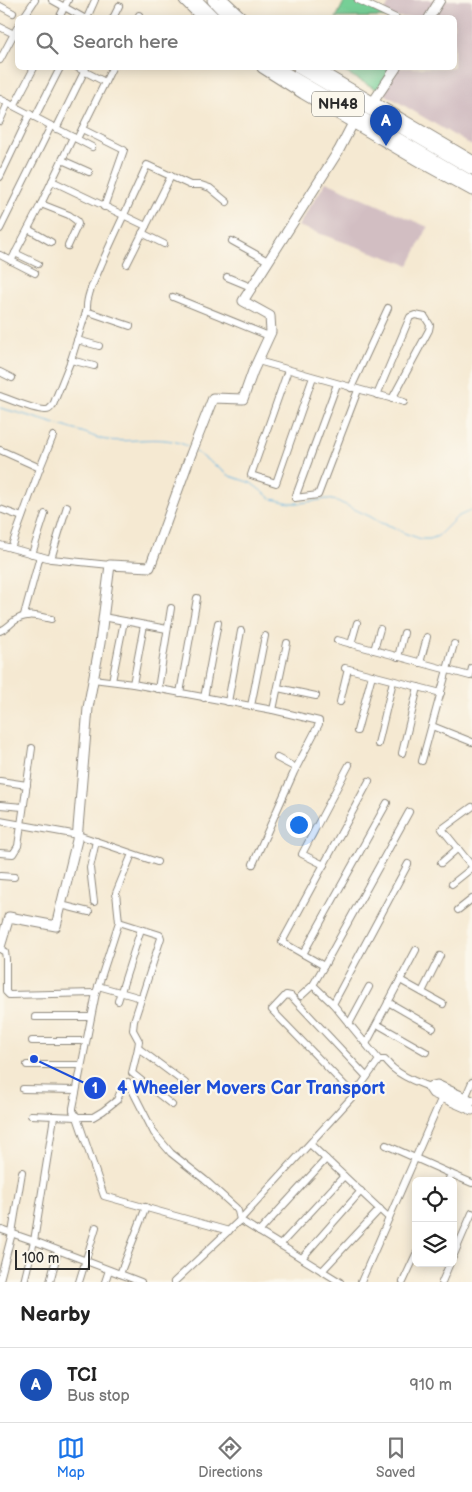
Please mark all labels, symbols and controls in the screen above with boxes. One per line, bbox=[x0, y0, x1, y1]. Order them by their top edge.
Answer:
search box bbox=[15, 15, 457, 70]
icon: search bbox=[33, 29, 61, 57]
text: Search here bbox=[73, 31, 178, 54]
road number: NH48 bbox=[312, 92, 364, 116]
pin: A bbox=[370, 105, 402, 146]
your location bbox=[286, 812, 312, 838]
callout: 4 Wheeler Movers Car Transport bbox=[82, 1071, 395, 1104]
text: 4 Wheeler Movers Car Transport bbox=[117, 1078, 385, 1099]
text: 1 bbox=[92, 1079, 98, 1098]
map controls bbox=[412, 1177, 457, 1267]
button: locate bbox=[412, 1177, 457, 1222]
button: layers bbox=[412, 1222, 457, 1267]
scale bar bbox=[15, 1247, 90, 1270]
text: 100 m bbox=[22, 1250, 59, 1267]
text: Nearby bbox=[20, 1302, 90, 1327]
text: TCI bbox=[67, 1364, 97, 1387]
text: A bbox=[31, 1376, 41, 1395]
text: 910 m bbox=[410, 1376, 452, 1395]
text: Bus stop bbox=[67, 1387, 130, 1406]
tab: Map bbox=[57, 1434, 85, 1481]
tab: Directions bbox=[198, 1434, 263, 1481]
tab: Saved bbox=[376, 1434, 415, 1481]

